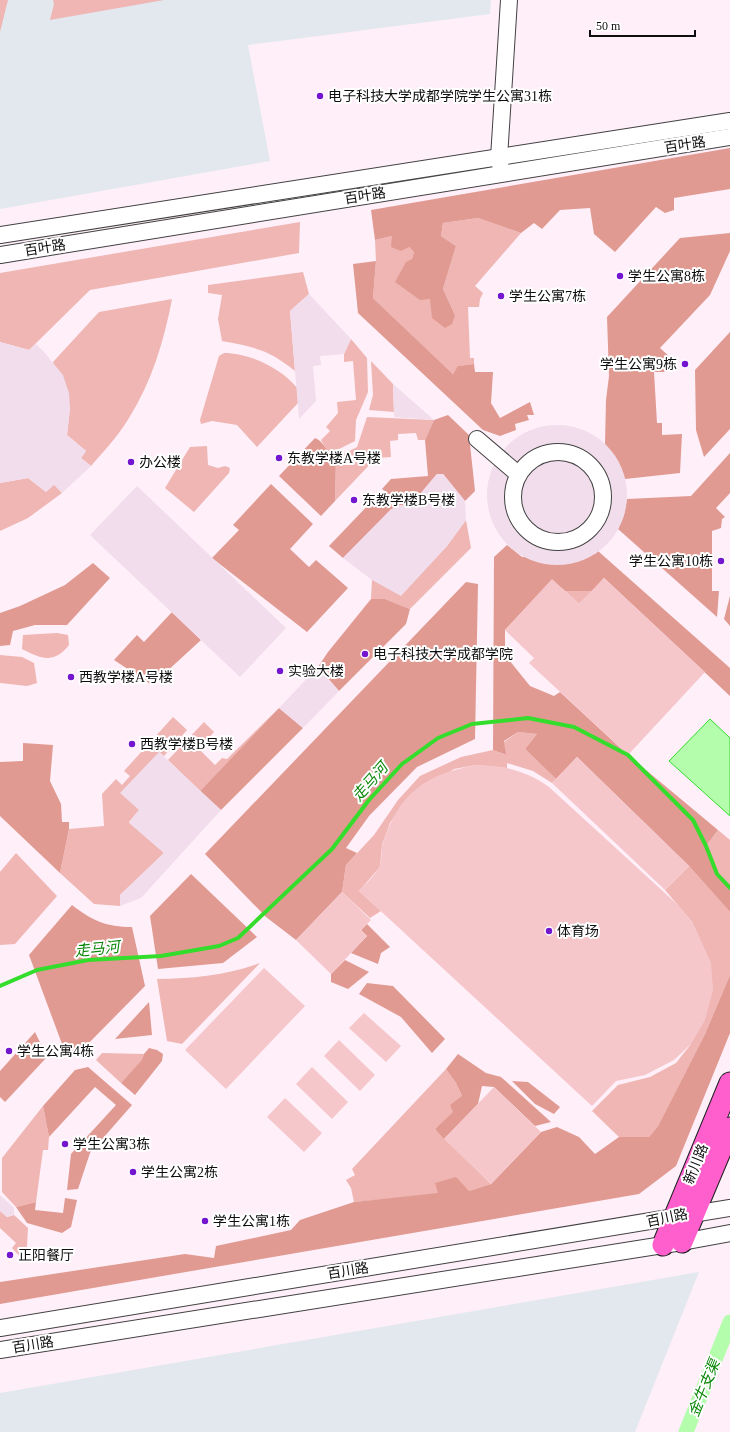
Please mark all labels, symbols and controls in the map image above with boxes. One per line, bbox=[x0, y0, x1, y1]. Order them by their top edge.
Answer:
scale bar bbox=[590, 12, 695, 38]
text: 50 m bbox=[596, 19, 621, 33]
place label: 电子科技大学成都学院学生公寓31栋 bbox=[328, 88, 552, 104]
marker: 电子科技大学成都学院学生公寓31栋 bbox=[315, 91, 325, 101]
street label: 百叶路 bbox=[663, 134, 707, 156]
street label: 百叶路 bbox=[343, 185, 387, 207]
street label: 百叶路 bbox=[23, 237, 67, 259]
place label: 学生公寓8栋 bbox=[628, 268, 705, 284]
marker: 学生公寓8栋 bbox=[615, 271, 625, 281]
place label: 学生公寓7栋 bbox=[509, 288, 586, 304]
marker: 学生公寓7栋 bbox=[496, 291, 506, 301]
place label: 学生公寓9栋 bbox=[600, 356, 677, 372]
marker: 学生公寓9栋 bbox=[680, 359, 690, 369]
place label: 东教学楼A号楼 bbox=[287, 451, 381, 466]
marker: 东教学楼A号楼 bbox=[274, 453, 284, 463]
place label: 办公楼 bbox=[139, 455, 181, 470]
marker: 办公楼 bbox=[126, 457, 136, 467]
place label: 东教学楼B号楼 bbox=[362, 493, 455, 508]
marker: 东教学楼B号楼 bbox=[349, 495, 359, 505]
place label: 学生公寓10栋 bbox=[629, 553, 713, 569]
marker: 学生公寓10栋 bbox=[716, 556, 726, 566]
place label: 电子科技大学成都学院 bbox=[373, 647, 513, 662]
marker: 电子科技大学成都学院 bbox=[360, 649, 370, 659]
place label: 实验大楼 bbox=[288, 664, 344, 679]
marker: 实验大楼 bbox=[275, 666, 285, 676]
place label: 西教学楼A号楼 bbox=[79, 670, 173, 685]
marker: 西教学楼A号楼 bbox=[66, 672, 76, 682]
place label: 西教学楼B号楼 bbox=[140, 737, 233, 752]
marker: 西教学楼B号楼 bbox=[127, 739, 137, 749]
water label: 走马河 bbox=[349, 758, 393, 804]
place label: 体育场 bbox=[557, 924, 599, 939]
marker: 体育场 bbox=[544, 926, 554, 936]
water label: 走马河 bbox=[74, 938, 123, 959]
place label: 学生公寓4栋 bbox=[17, 1043, 94, 1059]
marker: 学生公寓4栋 bbox=[4, 1046, 14, 1056]
place label: 学生公寓3栋 bbox=[73, 1136, 150, 1152]
marker: 学生公寓3栋 bbox=[60, 1139, 70, 1149]
street label: 新川路 bbox=[681, 1142, 711, 1186]
place label: 学生公寓2栋 bbox=[141, 1164, 218, 1180]
marker: 学生公寓2栋 bbox=[128, 1167, 138, 1177]
street label: 百川路 bbox=[645, 1206, 689, 1230]
place label: 学生公寓1栋 bbox=[213, 1213, 290, 1229]
marker: 学生公寓1栋 bbox=[200, 1216, 210, 1226]
place label: 正阳餐厅 bbox=[18, 1248, 74, 1263]
marker: 正阳餐厅 bbox=[5, 1250, 15, 1260]
street label: 百川路 bbox=[326, 1260, 370, 1282]
street label: 百川路 bbox=[11, 1334, 55, 1356]
water label: 金牛支渠 bbox=[685, 1355, 723, 1419]

